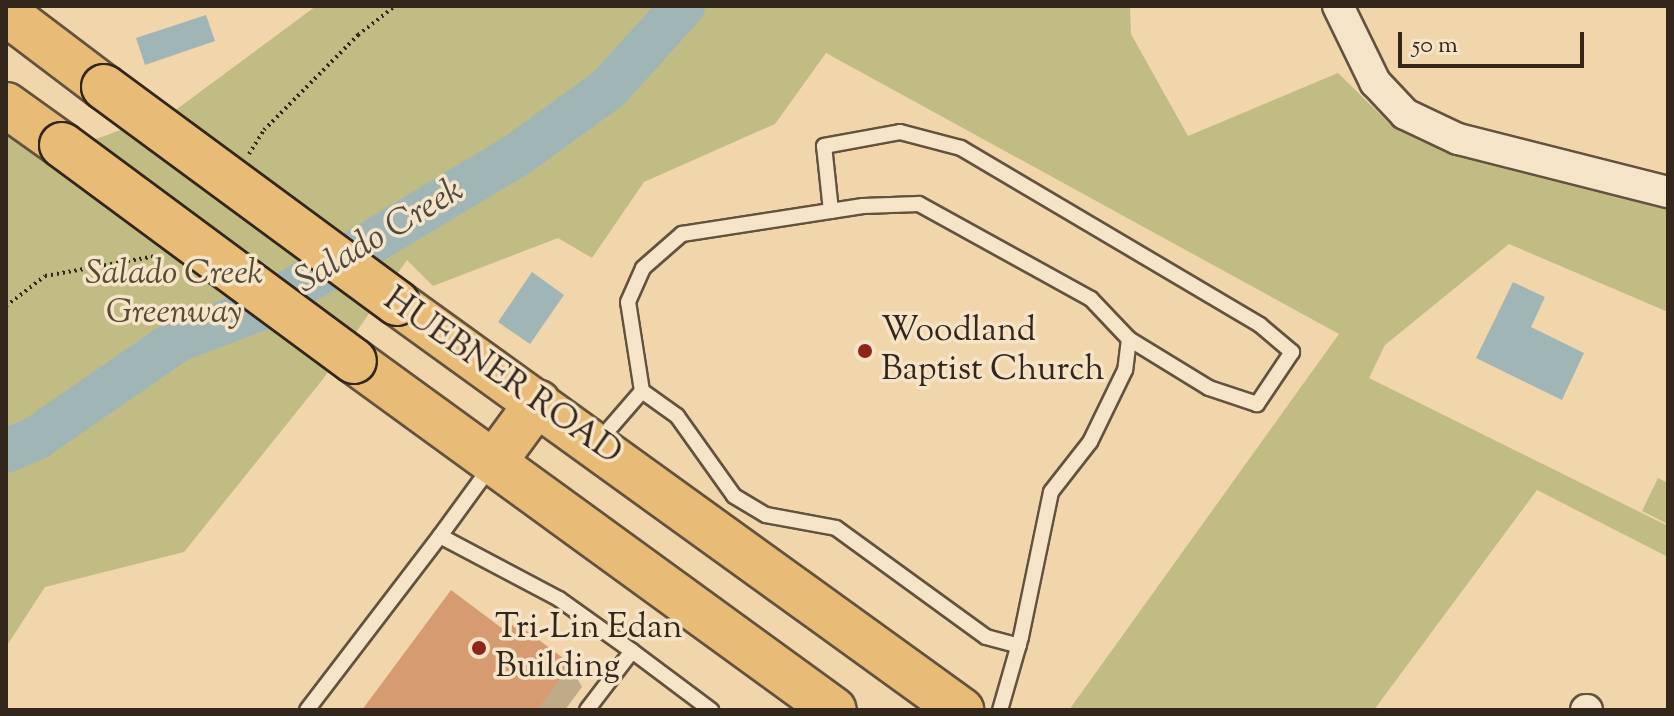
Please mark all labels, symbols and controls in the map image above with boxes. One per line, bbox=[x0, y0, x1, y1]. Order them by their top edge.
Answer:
scale bar bbox=[1402, 16, 1588, 66]
text: 50 m bbox=[1412, 29, 1458, 63]
water label: Salado Creek bbox=[288, 170, 472, 304]
park label: Salado Creek Greenway bbox=[85, 254, 263, 334]
street label: HUEBNER ROAD bbox=[375, 280, 629, 474]
place label: Woodland Baptist Church bbox=[881, 311, 1105, 390]
marker: Woodland Baptist Church bbox=[856, 342, 874, 360]
place label: Tri-Lin Edan Building bbox=[495, 608, 683, 688]
marker: Tri-Lin Edan Building bbox=[470, 639, 488, 657]

